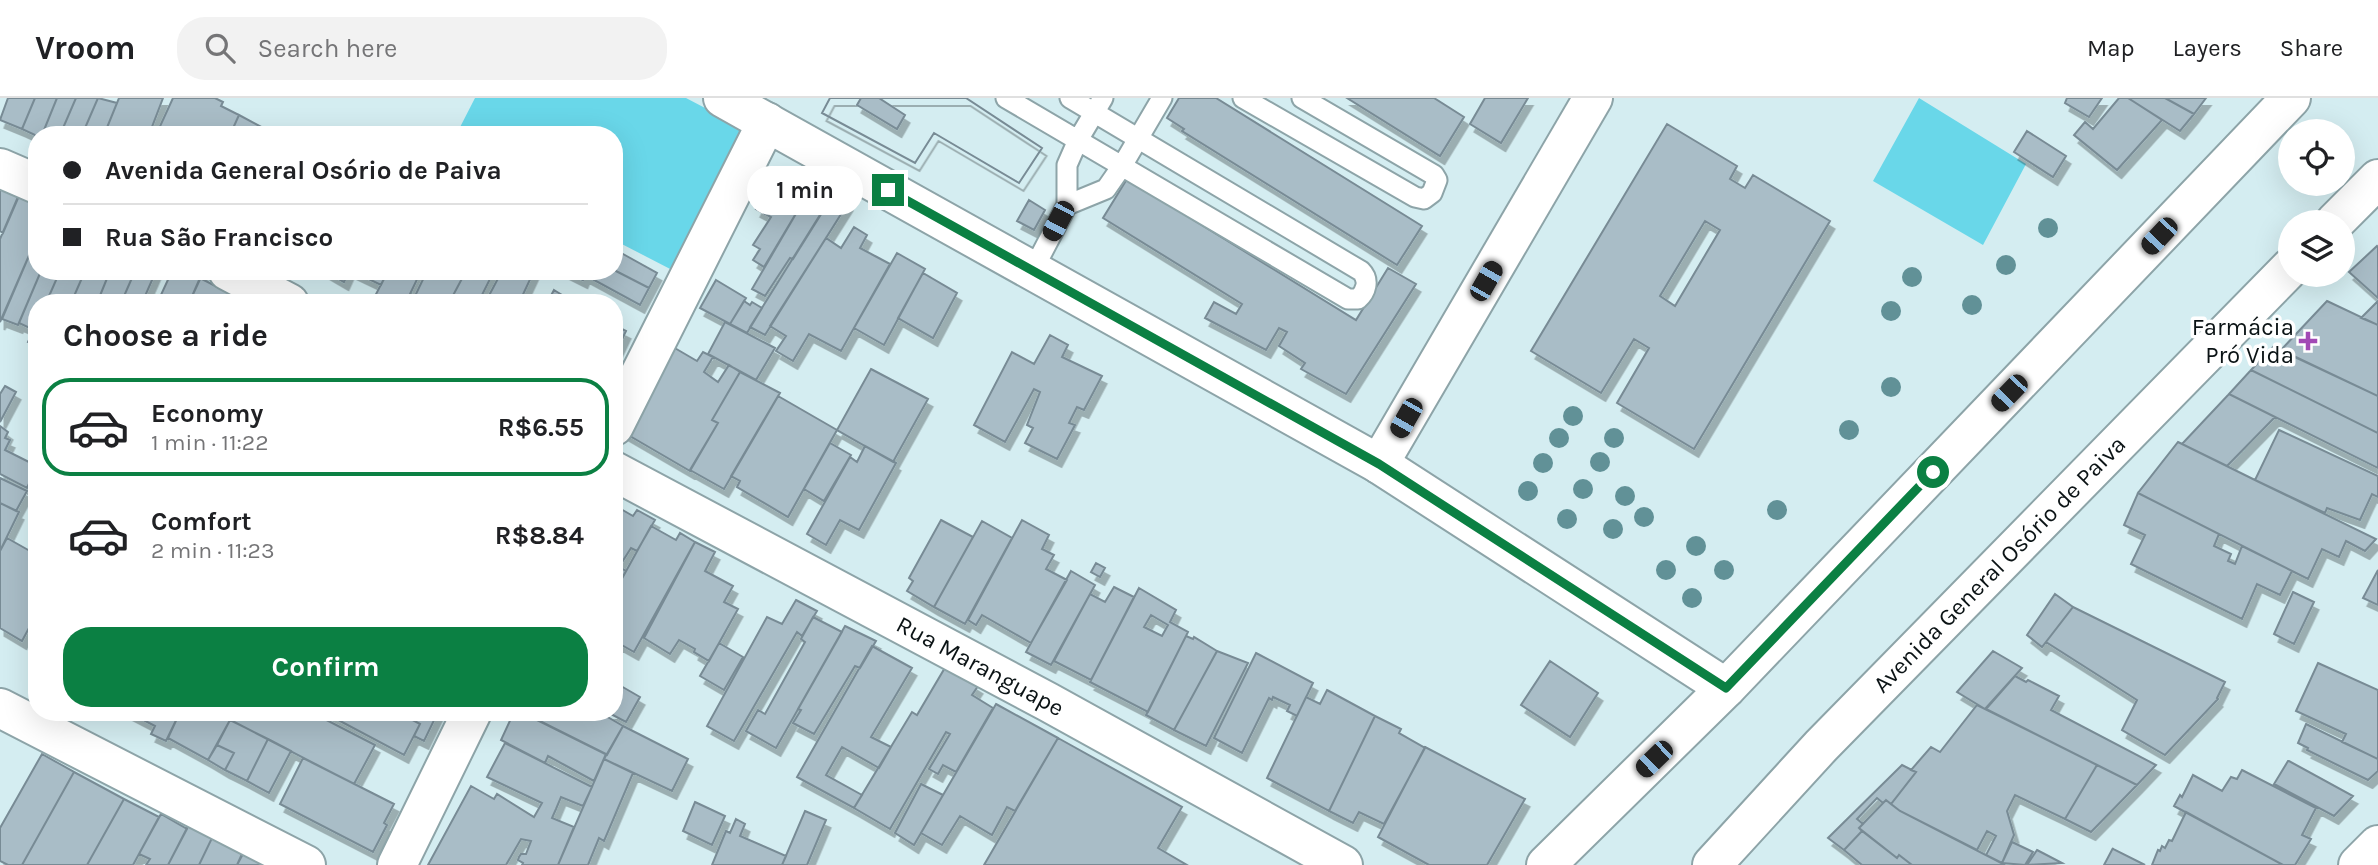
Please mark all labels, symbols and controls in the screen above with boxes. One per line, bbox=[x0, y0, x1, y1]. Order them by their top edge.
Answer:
search box bbox=[177, 17, 667, 80]
text: Vroom bbox=[35, 29, 135, 67]
icon: search bbox=[201, 29, 239, 67]
text: Search here bbox=[257, 33, 397, 64]
text: Map bbox=[2087, 34, 2135, 62]
text: Layers bbox=[2173, 34, 2242, 62]
text: Share bbox=[2280, 34, 2343, 62]
map controls bbox=[2278, 119, 2355, 287]
button: locate bbox=[2278, 119, 2355, 196]
text: Avenida General Osório de Paiva bbox=[105, 155, 502, 186]
callout: 1 min bbox=[748, 166, 864, 214]
route end bbox=[872, 174, 904, 206]
text: 1 min bbox=[776, 177, 834, 204]
car bbox=[1039, 198, 1078, 244]
button: layers bbox=[2278, 210, 2355, 287]
car bbox=[2137, 213, 2182, 259]
text: Rua São Francisco bbox=[105, 222, 333, 253]
car bbox=[1467, 258, 1506, 304]
place label: Farmácia Pró Vida bbox=[2192, 313, 2294, 369]
text: Choose a ride bbox=[63, 317, 268, 354]
marker: Farmácia Pró Vida bbox=[2300, 333, 2316, 349]
car bbox=[1987, 371, 2032, 415]
car bbox=[1387, 395, 1426, 441]
icon: car bbox=[67, 396, 130, 459]
text: Economy bbox=[151, 398, 263, 429]
text: R$6.55 bbox=[498, 412, 584, 443]
text: 1 min · 11:22 bbox=[151, 429, 269, 456]
street label: Avenida General Osório de Paiva bbox=[1867, 430, 2131, 698]
route start bbox=[1917, 456, 1949, 488]
icon: car bbox=[67, 504, 130, 567]
text: Comfort bbox=[151, 506, 252, 537]
text: R$8.84 bbox=[495, 520, 584, 551]
text: 2 min · 11:23 bbox=[151, 537, 275, 564]
street label: Rua Maranguape bbox=[892, 610, 1069, 722]
button: Confirm bbox=[63, 627, 588, 707]
car bbox=[1632, 737, 1677, 781]

